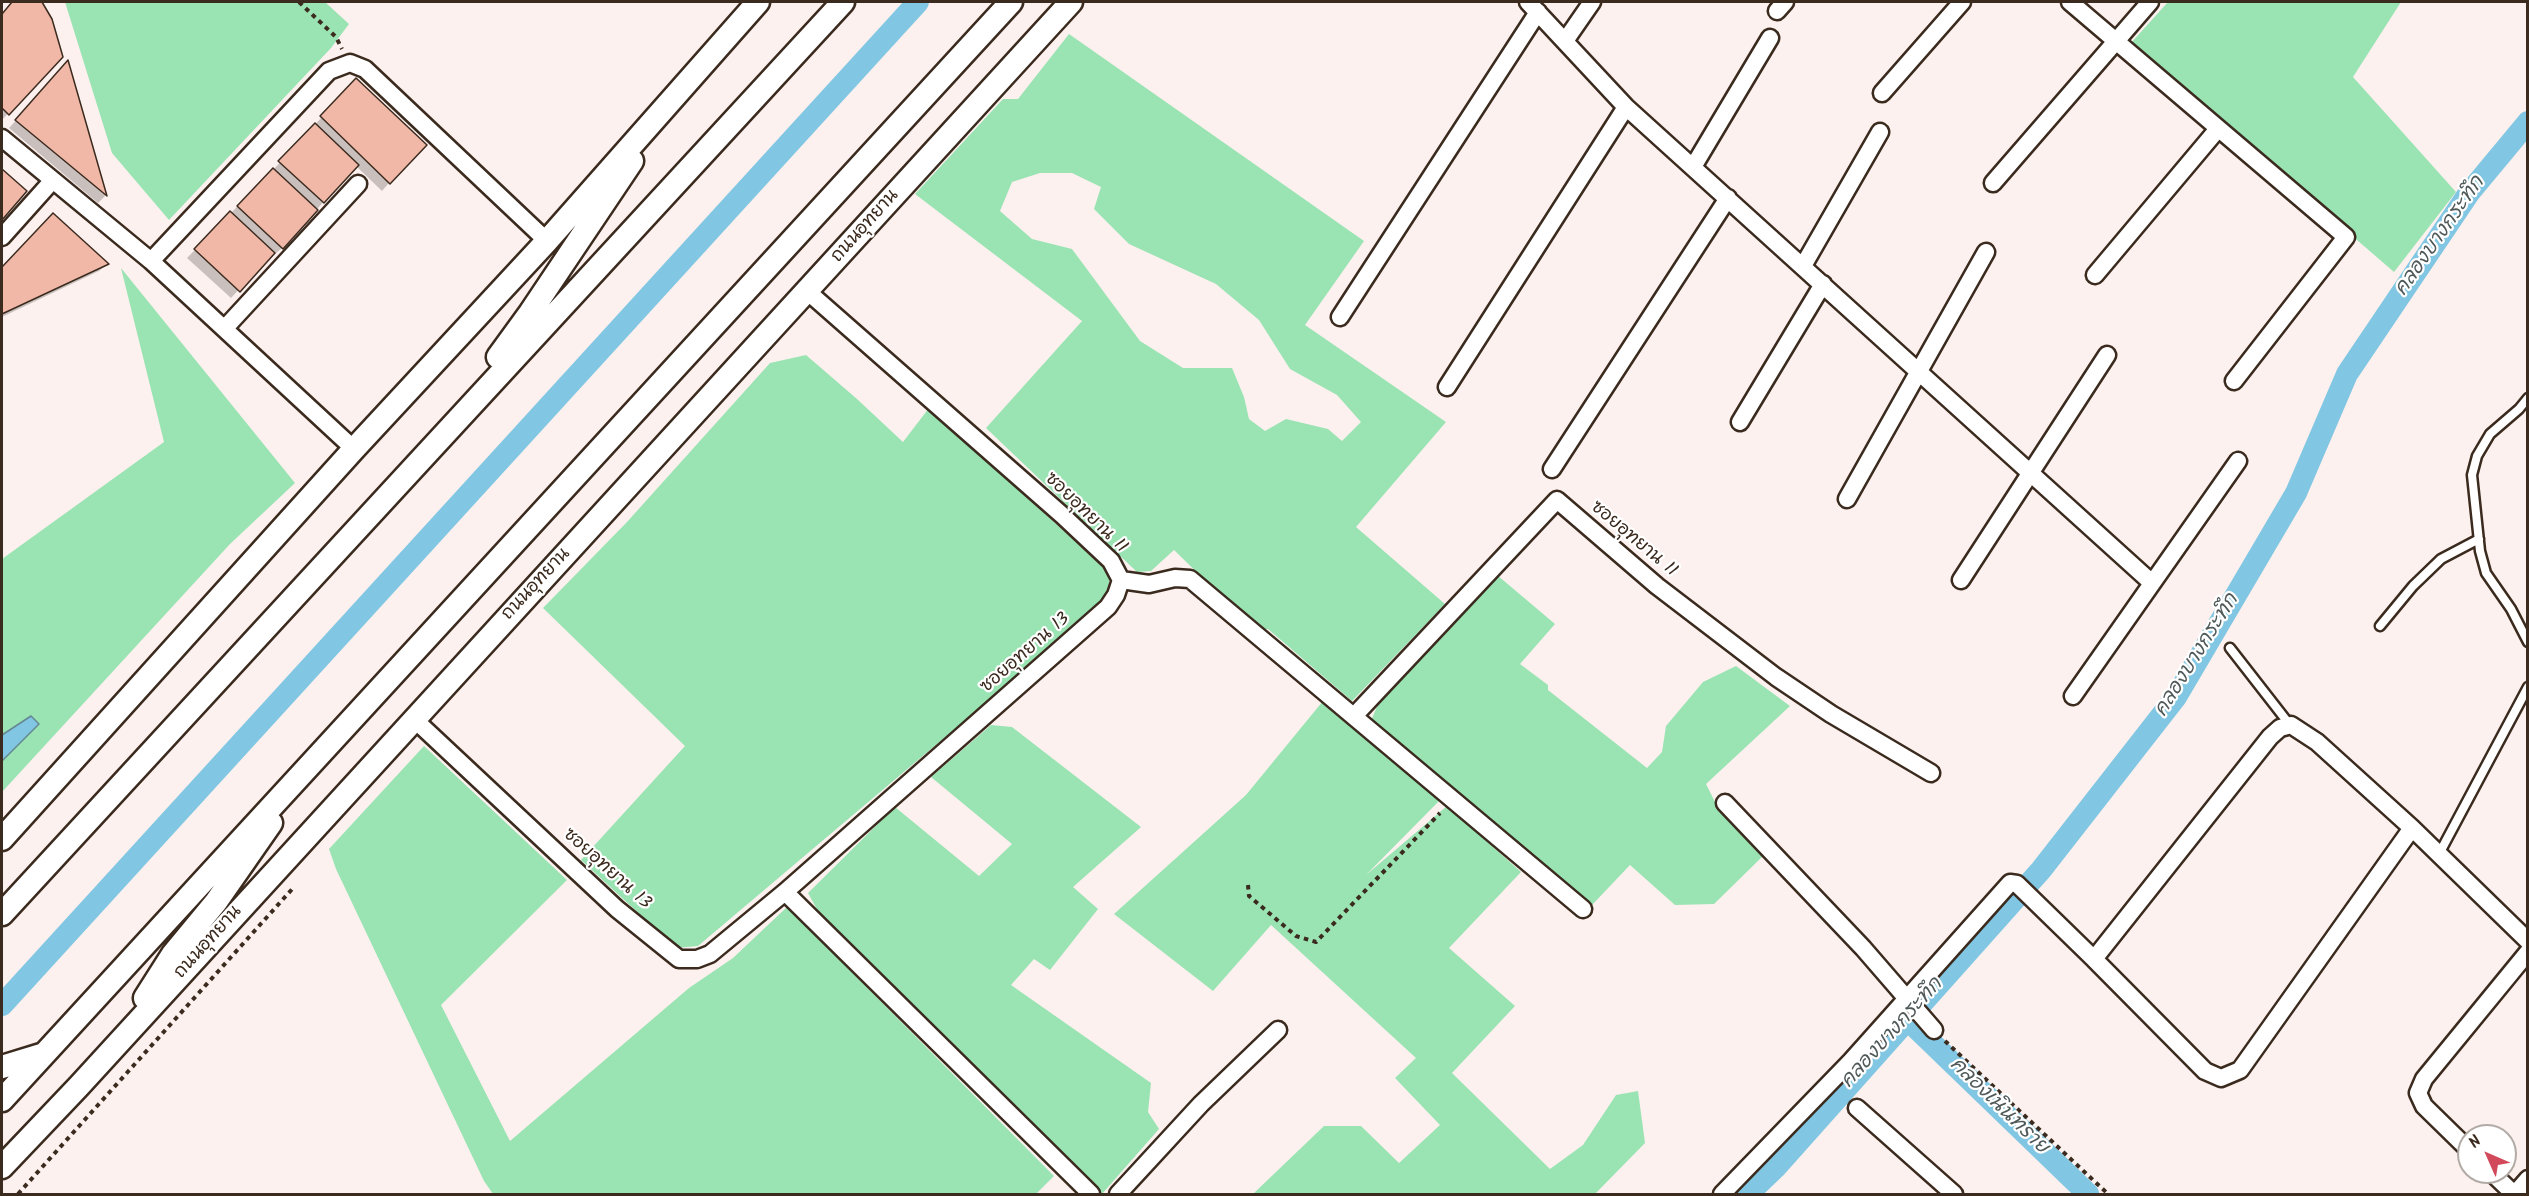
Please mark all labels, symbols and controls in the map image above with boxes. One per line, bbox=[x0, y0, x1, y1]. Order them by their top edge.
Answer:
water label: คลองบางกระทึก bbox=[2391, 173, 2491, 301]
street label: ถนนอุทยาน bbox=[828, 186, 904, 268]
street label: ซอยอุทยาน 11 bbox=[1039, 469, 1131, 559]
street label: ซอยอุทยาน 11 bbox=[1585, 497, 1681, 583]
street label: ถนนอุทยาน bbox=[498, 544, 576, 626]
water label: คลองบางกระทึก bbox=[2151, 590, 2245, 722]
street label: ซอยอุทยาน 13 bbox=[977, 609, 1075, 699]
street label: ซอยอุทยาน 13 bbox=[557, 825, 655, 915]
street label: ถนนอุทยาน bbox=[171, 902, 247, 984]
water label: คลองบางกระทึก bbox=[1837, 974, 1949, 1094]
water label: คลองเนินทราย bbox=[1944, 1054, 2052, 1160]
north arrow bbox=[2457, 1124, 2517, 1184]
text: N bbox=[2463, 1130, 2488, 1155]

